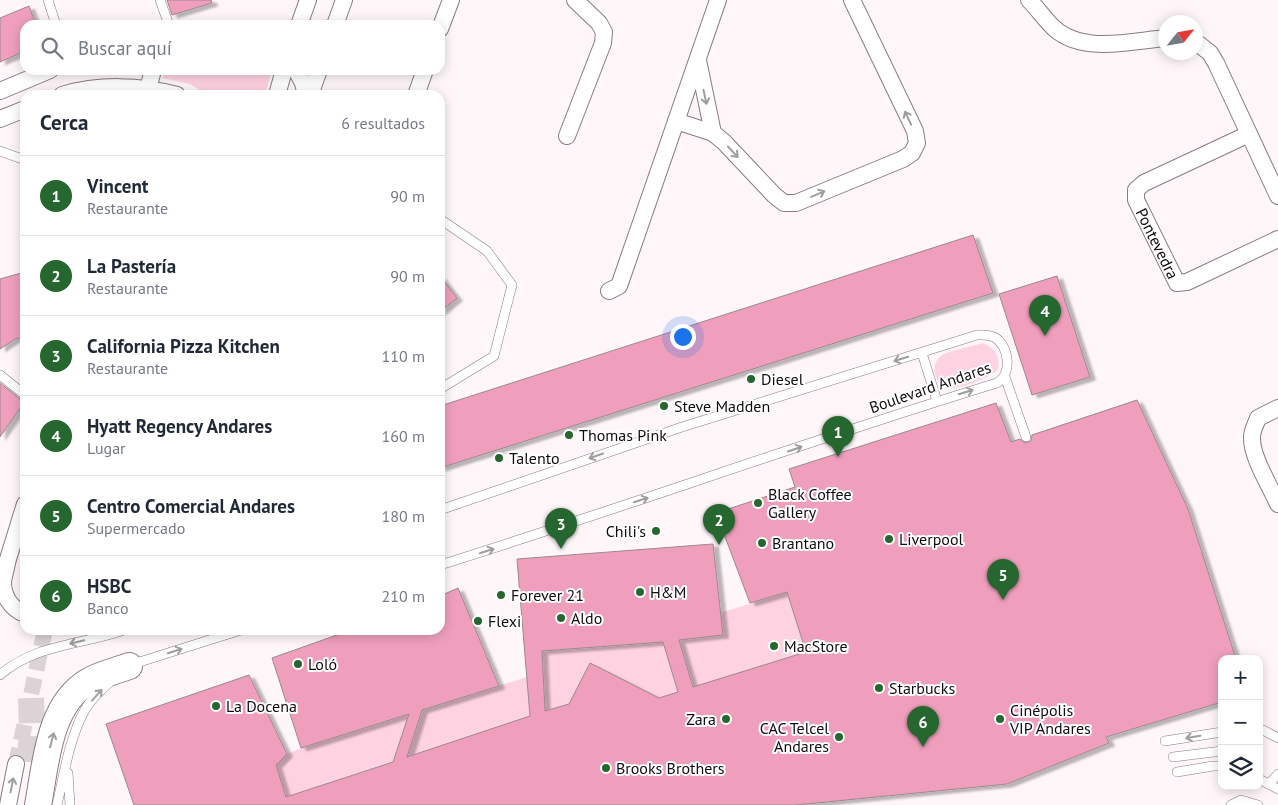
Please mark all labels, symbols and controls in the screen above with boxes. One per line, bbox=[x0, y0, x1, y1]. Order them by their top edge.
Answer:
north arrow bbox=[1158, 15, 1203, 60]
search box bbox=[20, 20, 445, 75]
icon: search bbox=[38, 34, 66, 62]
text: Buscar aquí bbox=[78, 36, 172, 60]
one-way arrow bbox=[701, 88, 711, 104]
text: Cerca bbox=[40, 109, 89, 136]
one-way arrow bbox=[903, 111, 913, 126]
text: 6 resultados bbox=[341, 113, 425, 133]
one-way arrow bbox=[727, 145, 739, 158]
text: Vincent bbox=[87, 174, 148, 198]
text: 1 bbox=[51, 186, 61, 206]
text: 90 m bbox=[390, 186, 425, 206]
one-way arrow bbox=[810, 189, 825, 198]
text: Restaurante bbox=[87, 198, 168, 218]
street label: Pontevedra bbox=[1132, 205, 1183, 282]
text: La Pastería bbox=[87, 254, 176, 278]
text: 2 bbox=[51, 266, 61, 286]
text: 90 m bbox=[390, 266, 425, 286]
text: Restaurante bbox=[87, 278, 168, 298]
pin: 4 bbox=[1029, 295, 1061, 336]
your location bbox=[670, 324, 696, 350]
text: California Pizza Kitchen bbox=[87, 334, 280, 358]
text: 3 bbox=[51, 346, 61, 366]
text: 110 m bbox=[382, 346, 425, 366]
one-way arrow bbox=[893, 355, 909, 365]
street label: Boulevard Andares bbox=[867, 357, 994, 417]
text: Restaurante bbox=[87, 358, 168, 378]
place label: Diesel bbox=[761, 369, 804, 389]
marker: Diesel bbox=[745, 373, 757, 385]
one-way arrow bbox=[958, 387, 974, 397]
place label: Steve Madden bbox=[674, 396, 770, 416]
marker: Steve Madden bbox=[658, 400, 670, 412]
text: Hyatt Regency Andares bbox=[87, 414, 272, 438]
pin: 1 bbox=[822, 416, 854, 457]
place label: Thomas Pink bbox=[579, 425, 667, 445]
text: 4 bbox=[51, 426, 61, 446]
text: 160 m bbox=[382, 426, 425, 446]
marker: Thomas Pink bbox=[563, 429, 575, 441]
text: Lugar bbox=[87, 438, 126, 458]
one-way arrow bbox=[787, 444, 802, 453]
place label: Talento bbox=[509, 448, 560, 468]
marker: Talento bbox=[493, 452, 505, 464]
one-way arrow bbox=[589, 452, 604, 461]
place label: Black Coffee Gallery bbox=[768, 484, 852, 522]
text: Centro Comercial Andares bbox=[87, 494, 295, 518]
one-way arrow bbox=[633, 495, 648, 504]
marker: Black Coffee Gallery bbox=[752, 497, 764, 509]
pin: 2 bbox=[703, 504, 735, 545]
text: 5 bbox=[51, 506, 61, 526]
text: 180 m bbox=[382, 506, 425, 526]
pin: 3 bbox=[545, 508, 577, 549]
text: Supermercado bbox=[87, 518, 185, 538]
place label: Chili's bbox=[606, 521, 646, 541]
marker: Chili's bbox=[650, 525, 662, 537]
place label: Liverpool bbox=[899, 529, 963, 549]
place label: Brantano bbox=[772, 533, 834, 553]
marker: Liverpool bbox=[883, 533, 895, 545]
marker: Brantano bbox=[756, 537, 768, 549]
one-way arrow bbox=[478, 545, 494, 555]
pin: 5 bbox=[987, 559, 1019, 600]
text: HSBC bbox=[87, 574, 131, 598]
place label: H&M bbox=[650, 582, 686, 602]
place label: Forever 21 bbox=[511, 585, 584, 605]
text: 6 bbox=[51, 586, 61, 606]
text: 210 m bbox=[382, 586, 425, 606]
marker: H&M bbox=[634, 586, 646, 598]
marker: Forever 21 bbox=[495, 589, 507, 601]
text: Banco bbox=[87, 598, 128, 618]
place label: Aldo bbox=[571, 608, 602, 628]
place label: Flexi bbox=[488, 611, 521, 631]
marker: Aldo bbox=[555, 612, 567, 624]
marker: Flexi bbox=[472, 615, 484, 627]
place label: MacStore bbox=[784, 636, 848, 656]
one-way arrow bbox=[69, 638, 85, 647]
marker: MacStore bbox=[768, 640, 780, 652]
one-way arrow bbox=[167, 646, 182, 655]
place label: Loló bbox=[308, 654, 337, 674]
map controls bbox=[1218, 655, 1263, 790]
button: + bbox=[1218, 655, 1263, 700]
marker: Loló bbox=[292, 658, 304, 670]
place label: Starbucks bbox=[889, 678, 955, 698]
marker: Starbucks bbox=[873, 682, 885, 694]
one-way arrow bbox=[91, 688, 103, 701]
place label: La Docena bbox=[226, 696, 297, 716]
marker: La Docena bbox=[210, 700, 222, 712]
place label: Cinépolis VIP Andares bbox=[1009, 700, 1091, 738]
button: − bbox=[1218, 700, 1263, 745]
pin: 6 bbox=[907, 706, 939, 747]
place label: Zara bbox=[686, 709, 716, 729]
marker: Zara bbox=[720, 713, 732, 725]
marker: Cinépolis VIP Andares bbox=[994, 713, 1006, 725]
place label: CAC Telcel Andares bbox=[760, 718, 829, 756]
marker: CAC Telcel Andares bbox=[833, 731, 845, 743]
one-way arrow bbox=[1186, 732, 1202, 742]
one-way arrow bbox=[47, 733, 57, 749]
button: layers bbox=[1218, 745, 1263, 790]
place label: Brooks Brothers bbox=[616, 758, 725, 778]
marker: Brooks Brothers bbox=[600, 762, 612, 774]
one-way arrow bbox=[7, 777, 17, 793]

